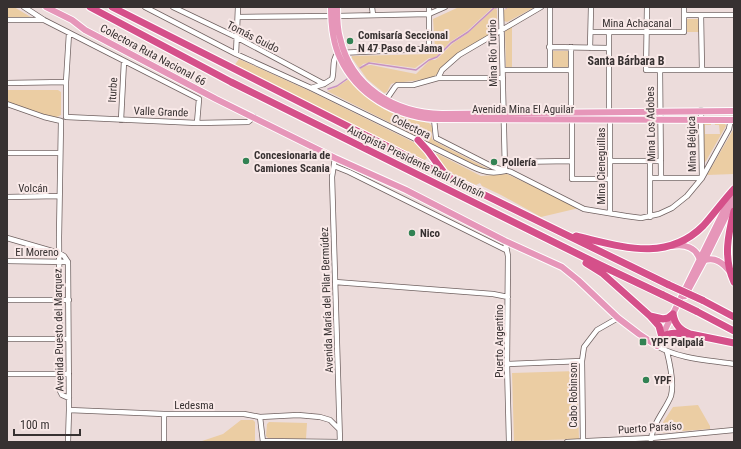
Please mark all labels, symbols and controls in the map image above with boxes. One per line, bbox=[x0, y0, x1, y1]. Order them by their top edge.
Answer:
street label: Mina Achacanal bbox=[602, 17, 672, 30]
street label: Tomás Guido bbox=[225, 18, 282, 56]
street label: Mina Río Turbio bbox=[486, 19, 500, 87]
street label: Colectora Ruta Nacional 66 bbox=[98, 22, 208, 88]
place label: Comisaría Seccional N 47 Paso de Jama bbox=[358, 29, 448, 55]
marker: Comisaría Seccional N 47 Paso de Jama bbox=[345, 36, 355, 46]
district label: Santa Bárbara B bbox=[587, 54, 665, 68]
street label: Iturbe bbox=[106, 77, 120, 103]
street label: Mina Los Adobes bbox=[644, 86, 658, 162]
street label: Avenida Mina El Aguilar bbox=[472, 103, 575, 116]
street label: Valle Grande bbox=[133, 105, 189, 119]
street label: Colectora bbox=[389, 112, 433, 142]
street label: Mina Bélgica bbox=[685, 116, 699, 172]
street label: Autopista Presidente Raúl Alfonsín bbox=[345, 123, 487, 201]
street label: Mina Cieneguillas bbox=[595, 128, 608, 204]
place label: Concesionaria de Camiones Scania bbox=[254, 149, 330, 175]
marker: Concesionaria de Camiones Scania bbox=[241, 156, 251, 166]
place label: Pollería bbox=[502, 156, 536, 169]
marker: Pollería bbox=[489, 157, 499, 167]
street label: Volcán bbox=[18, 182, 48, 195]
street label: Avenida María del Pilar Bermúdez bbox=[318, 227, 336, 373]
place label: Nico bbox=[420, 227, 441, 240]
marker: Nico bbox=[407, 228, 417, 238]
street label: El Moreno bbox=[15, 246, 59, 259]
street label: Avenida Puesto del Marquez bbox=[51, 268, 67, 392]
street label: Puerto Argentino bbox=[493, 304, 506, 378]
place label: YPF Palpalá bbox=[651, 336, 704, 349]
marker: YPF Palpalá bbox=[638, 337, 648, 347]
street label: Cabo Robinson bbox=[567, 362, 580, 428]
place label: YPF bbox=[654, 374, 671, 387]
marker: YPF bbox=[641, 375, 651, 385]
street label: Ledesma bbox=[174, 399, 214, 412]
scale bar bbox=[14, 411, 80, 437]
text: 100 m bbox=[20, 418, 50, 432]
street label: Puerto Paraíso bbox=[618, 419, 683, 437]

